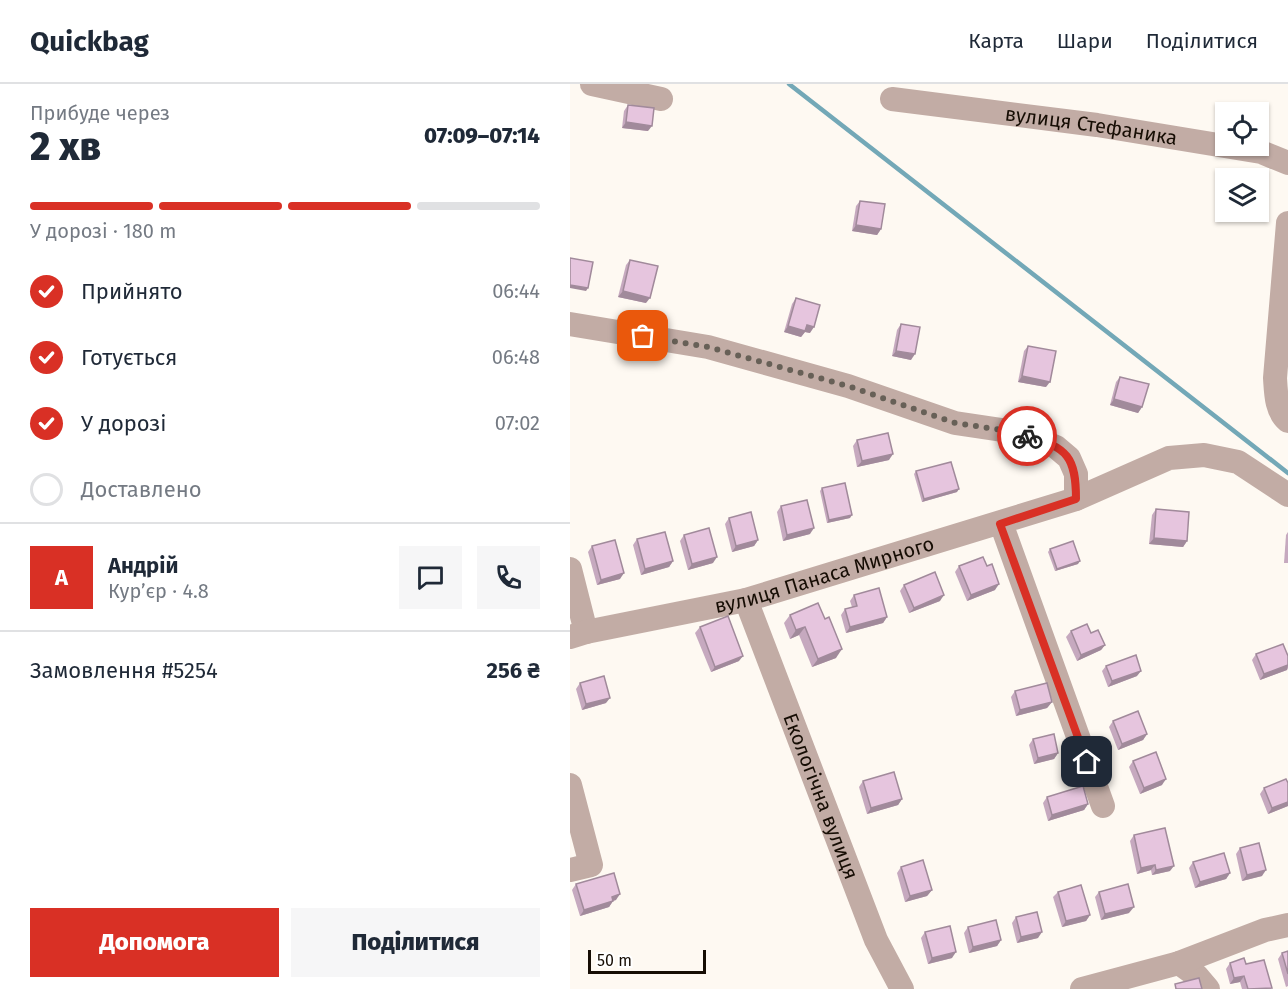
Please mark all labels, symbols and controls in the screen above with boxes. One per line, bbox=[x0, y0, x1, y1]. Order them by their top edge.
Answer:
text: Quickbag bbox=[30, 25, 149, 58]
text: Карта bbox=[968, 28, 1024, 54]
text: Шари bbox=[1057, 28, 1113, 54]
text: Поділитися bbox=[1146, 28, 1258, 54]
text: Прибуде через bbox=[30, 101, 170, 125]
street label: вулиця Стефаника bbox=[1004, 101, 1179, 150]
map controls bbox=[1215, 102, 1269, 222]
button: locate bbox=[1215, 102, 1269, 156]
text: 07:09–07:14 bbox=[424, 122, 540, 149]
text: 2 хв bbox=[30, 124, 101, 170]
button: layers bbox=[1215, 168, 1269, 222]
text: У дорозі · 180 m bbox=[30, 219, 176, 243]
icon: check bbox=[30, 275, 63, 308]
text: Прийнято bbox=[81, 278, 183, 305]
text: 06:44 bbox=[492, 279, 540, 303]
pin bbox=[617, 310, 668, 361]
icon: bag bbox=[626, 319, 659, 352]
icon: check bbox=[30, 341, 63, 374]
text: Готується bbox=[81, 344, 177, 371]
text: 06:48 bbox=[492, 345, 540, 369]
courier bbox=[997, 406, 1057, 466]
icon: check bbox=[30, 407, 63, 440]
text: У дорозі bbox=[81, 410, 166, 437]
text: 07:02 bbox=[495, 411, 540, 435]
icon: bike bbox=[1011, 420, 1044, 453]
text: Доставлено bbox=[81, 476, 202, 503]
street label: вулиця Панаса Мирного bbox=[712, 531, 937, 618]
button: chat bbox=[399, 546, 462, 609]
button: phone bbox=[477, 546, 540, 609]
text: Андрій bbox=[108, 552, 178, 579]
text: А bbox=[55, 564, 68, 591]
text: Кур’єр · 4.8 bbox=[108, 579, 209, 603]
text: Замовлення #5254 bbox=[30, 657, 218, 684]
text: 256 ₴ bbox=[487, 657, 540, 684]
street label: Екологічна вулиця bbox=[778, 710, 864, 882]
pin bbox=[1061, 736, 1112, 787]
icon: home bbox=[1070, 745, 1103, 778]
button: Допомога bbox=[30, 908, 279, 977]
button: Поділитися bbox=[291, 908, 540, 977]
scale bar bbox=[588, 947, 706, 974]
text: 50 m bbox=[597, 951, 632, 970]

